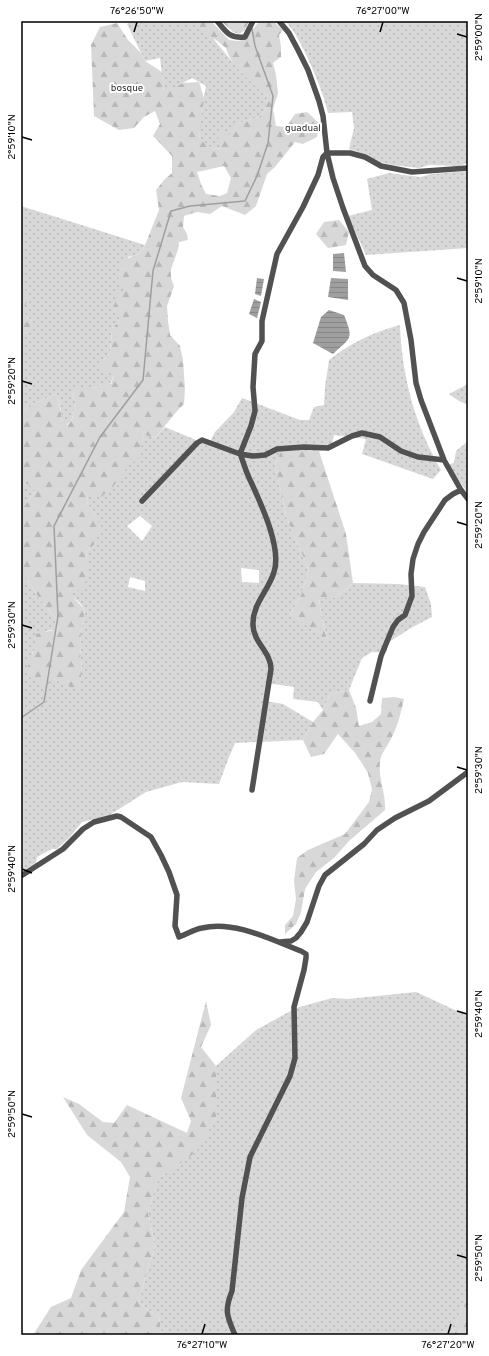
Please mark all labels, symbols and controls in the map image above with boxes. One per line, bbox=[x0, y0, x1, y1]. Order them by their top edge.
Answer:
text: 76°26'50"W bbox=[110, 5, 164, 18]
text: 76°27'00"W bbox=[356, 5, 410, 18]
text: 2°59'00"N bbox=[473, 13, 486, 61]
park label: bosque bbox=[111, 82, 143, 95]
text: 2°59'10"N bbox=[6, 114, 19, 160]
park label: guadual bbox=[285, 122, 321, 135]
text: 2°59'10"N bbox=[473, 258, 486, 304]
text: 2°59'20"N bbox=[6, 357, 19, 405]
text: 2°59'20"N bbox=[473, 501, 486, 549]
text: 2°59'30"N bbox=[6, 601, 19, 649]
text: 2°59'30"N bbox=[473, 746, 486, 794]
text: 2°59'40"N bbox=[6, 845, 19, 893]
text: 2°59'40"N bbox=[473, 990, 486, 1038]
text: 2°59'50"N bbox=[6, 1090, 19, 1138]
text: 2°59'50"N bbox=[473, 1234, 486, 1282]
text: 76°27'10"W bbox=[177, 1339, 227, 1352]
text: 76°27'20"W bbox=[421, 1339, 475, 1352]

